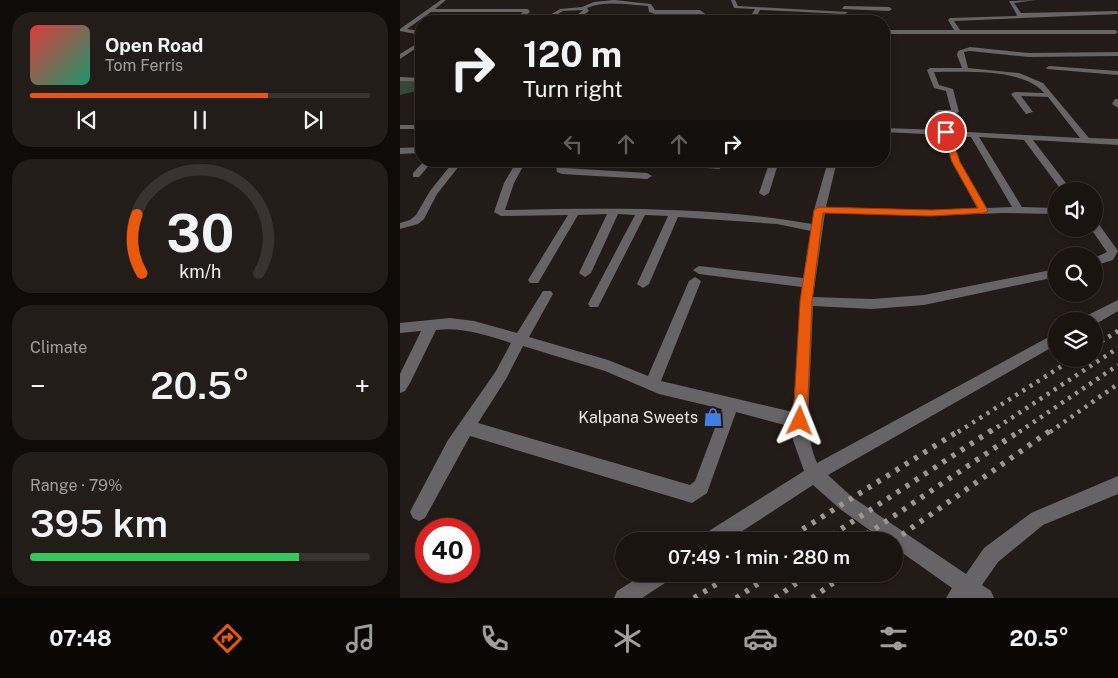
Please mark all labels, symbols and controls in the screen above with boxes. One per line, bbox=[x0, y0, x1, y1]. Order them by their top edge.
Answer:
text: Open Road bbox=[105, 34, 203, 56]
text: 120 m bbox=[523, 34, 622, 75]
icon: right bbox=[440, 35, 505, 100]
text: Tom Ferris bbox=[105, 56, 183, 75]
text: Turn right bbox=[523, 76, 623, 102]
icon: previous bbox=[73, 106, 101, 134]
icon: pause bbox=[186, 106, 214, 134]
icon: next bbox=[299, 106, 327, 134]
pin bbox=[925, 111, 967, 153]
icon: arrive bbox=[932, 118, 960, 146]
icon: left bbox=[559, 130, 587, 158]
icon: ahead bbox=[612, 130, 640, 158]
icon: ahead bbox=[665, 130, 693, 158]
icon: right bbox=[718, 130, 746, 158]
map controls bbox=[1048, 182, 1103, 367]
button: sound bbox=[1048, 182, 1103, 237]
text: 30 bbox=[166, 203, 234, 264]
button: search bbox=[1048, 247, 1103, 302]
text: km/h bbox=[179, 261, 221, 282]
button: layers bbox=[1048, 312, 1103, 367]
text: Climate bbox=[30, 338, 87, 357]
text: 20.5° bbox=[150, 363, 250, 408]
text: − bbox=[30, 369, 46, 402]
text: + bbox=[354, 369, 370, 402]
position arrow bbox=[773, 394, 825, 446]
shop icon: Kalpana Sweets bbox=[702, 406, 724, 428]
place label: Kalpana Sweets bbox=[578, 408, 698, 427]
text: Range · 79% bbox=[30, 476, 123, 495]
text: 395 km bbox=[30, 501, 168, 546]
speed limit sign: 40 bbox=[415, 518, 480, 583]
text: 07:49 · 1 min · 280 m bbox=[668, 546, 850, 568]
icon: directions bbox=[210, 621, 245, 656]
icon: music bbox=[343, 621, 378, 656]
icon: phone bbox=[477, 621, 512, 656]
icon: climate bbox=[610, 621, 645, 656]
icon: car bbox=[743, 621, 778, 656]
icon: filters bbox=[876, 621, 911, 656]
text: 07:48 bbox=[49, 625, 112, 651]
text: 20.5° bbox=[1010, 625, 1069, 651]

